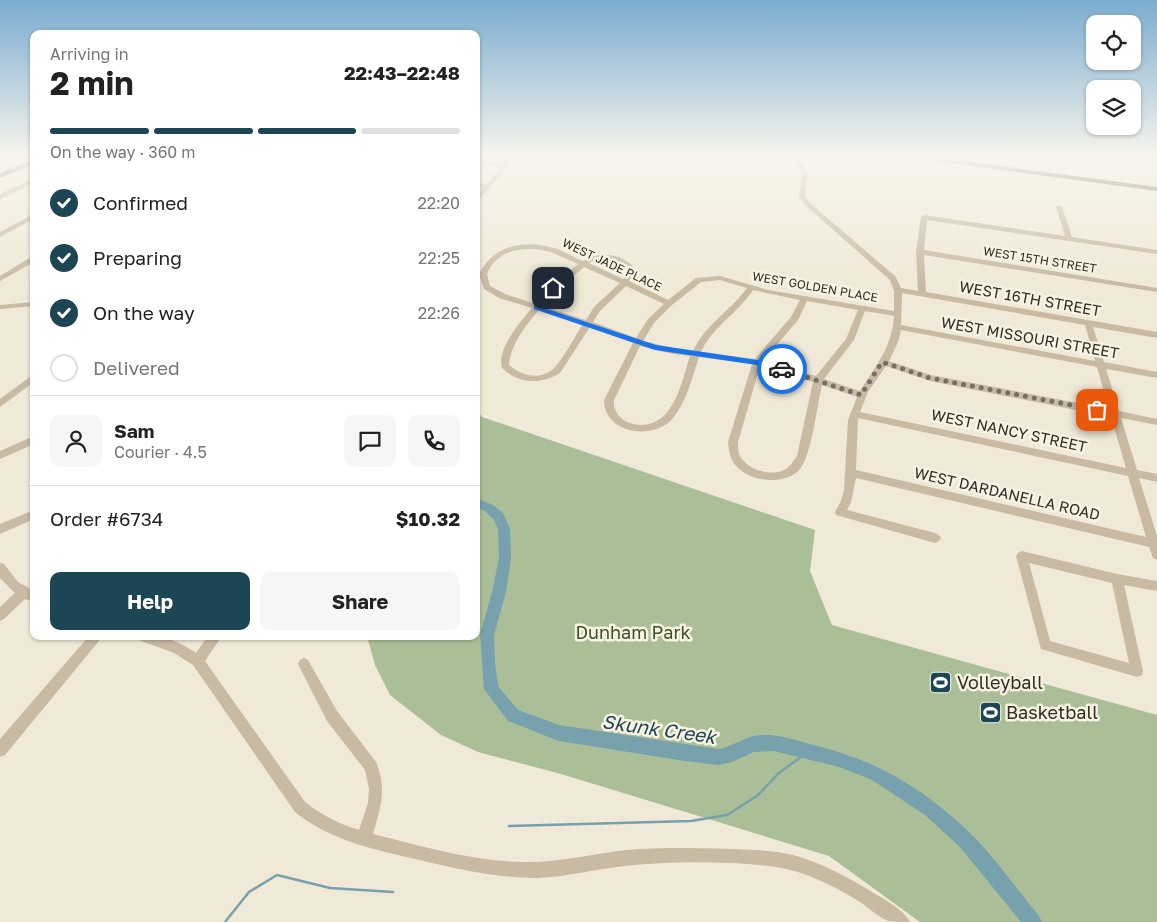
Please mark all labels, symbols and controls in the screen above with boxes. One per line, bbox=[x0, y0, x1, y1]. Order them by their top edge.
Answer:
map controls bbox=[1086, 15, 1141, 135]
button: locate bbox=[1086, 15, 1141, 70]
text: Arriving in bbox=[50, 44, 129, 64]
text: 22:43–22:48 bbox=[344, 61, 460, 84]
text: 2 min bbox=[50, 64, 134, 102]
button: layers bbox=[1086, 80, 1141, 135]
text: On the way · 360 m bbox=[50, 142, 195, 162]
icon: check bbox=[50, 189, 78, 217]
text: Confirmed bbox=[93, 191, 188, 214]
text: 22:20 bbox=[417, 193, 460, 213]
street label: WEST JADE PLACE bbox=[560, 235, 664, 294]
street label: WEST 15TH STREET bbox=[982, 243, 1098, 276]
icon: check bbox=[50, 244, 78, 272]
text: Preparing bbox=[93, 246, 182, 269]
text: 22:25 bbox=[418, 248, 460, 268]
pin bbox=[532, 267, 574, 309]
street label: WEST GOLDEN PLACE bbox=[751, 268, 879, 305]
icon: home bbox=[539, 274, 567, 302]
street label: WEST 16TH STREET bbox=[958, 277, 1102, 319]
icon: check bbox=[50, 299, 78, 327]
text: On the way bbox=[93, 301, 195, 324]
text: 22:26 bbox=[418, 303, 460, 323]
street label: WEST MISSOURI STREET bbox=[940, 312, 1121, 362]
courier bbox=[757, 344, 807, 394]
icon: car bbox=[768, 355, 796, 383]
text: Delivered bbox=[93, 356, 180, 379]
pin bbox=[1076, 389, 1118, 431]
icon: bag bbox=[1083, 396, 1111, 424]
street label: WEST NANCY STREET bbox=[930, 405, 1089, 455]
button: person bbox=[50, 415, 102, 467]
button: chat bbox=[344, 415, 396, 467]
button: phone bbox=[408, 415, 460, 467]
text: Sam bbox=[114, 419, 154, 442]
text: Courier · 4.5 bbox=[114, 442, 207, 462]
street label: WEST DARDANELLA ROAD bbox=[913, 463, 1102, 523]
text: Order #6734 bbox=[50, 507, 163, 530]
text: $10.32 bbox=[396, 507, 460, 530]
button: Help bbox=[50, 572, 250, 630]
button: Share bbox=[260, 572, 460, 630]
park label: Dunham Park bbox=[575, 621, 691, 643]
sports icon: Volleyball bbox=[929, 671, 953, 695]
place label: Volleyball bbox=[957, 671, 1043, 693]
sports icon: Basketball bbox=[978, 701, 1002, 725]
place label: Basketball bbox=[1006, 701, 1098, 723]
water label: Skunk Creek bbox=[601, 709, 720, 748]

